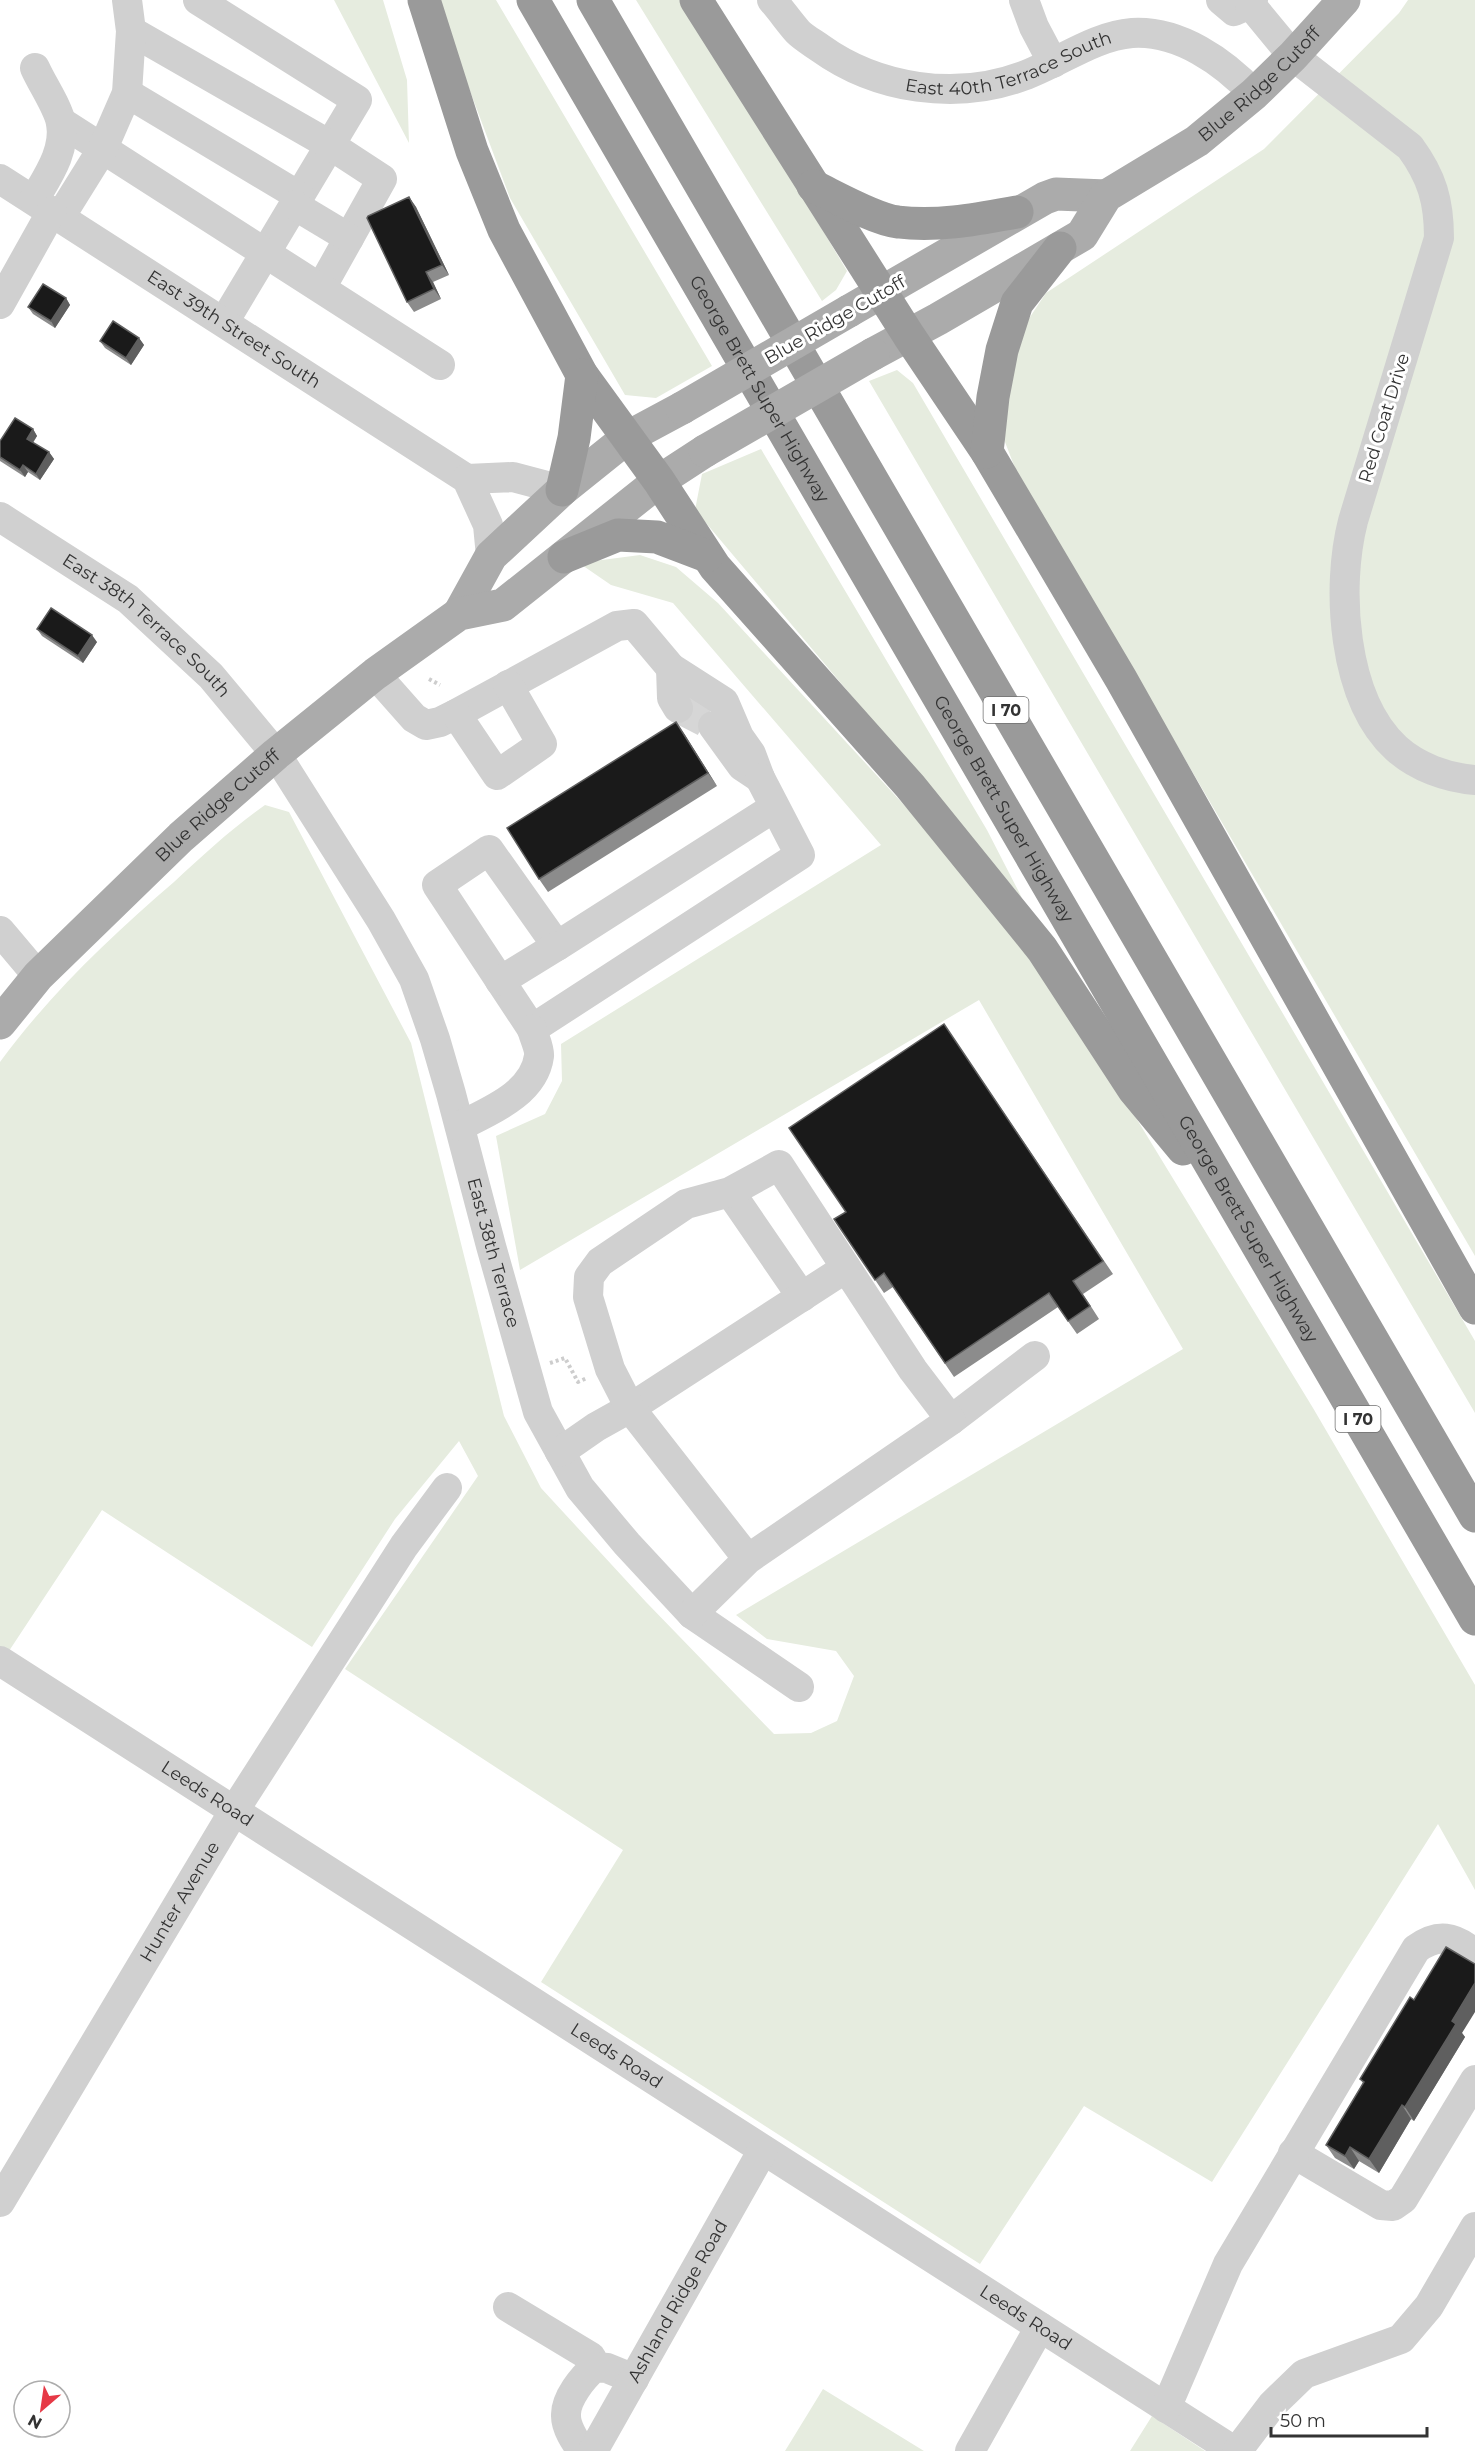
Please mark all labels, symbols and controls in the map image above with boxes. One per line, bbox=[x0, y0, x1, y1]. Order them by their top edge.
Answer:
street label: Blue Ridge Cutoff bbox=[1194, 22, 1326, 146]
street label: East 40th Terrace South bbox=[904, 26, 1114, 100]
street label: East 39th Street South bbox=[143, 265, 325, 393]
street label: Blue Ridge Cutoff bbox=[761, 270, 910, 369]
street label: George Brett Super Highway bbox=[685, 271, 834, 507]
street label: Red Coat Drive bbox=[1354, 351, 1414, 485]
street label: East 38th Terrace South bbox=[58, 549, 235, 702]
street label: George Brett Super Highway bbox=[929, 691, 1079, 927]
road number: I 70 bbox=[984, 697, 1028, 723]
street label: Blue Ridge Cutoff bbox=[151, 744, 285, 867]
street label: George Brett Super Highway bbox=[1173, 1112, 1323, 1347]
street label: East 38th Terrace bbox=[463, 1175, 525, 1330]
road number: I 70 bbox=[1336, 1406, 1380, 1432]
street label: Leeds Road bbox=[157, 1756, 257, 1831]
street label: Hunter Avenue bbox=[135, 1837, 224, 1966]
street label: Leeds Road bbox=[566, 2018, 667, 2093]
street label: Ashland Ridge Road bbox=[623, 2216, 732, 2387]
street label: Leeds Road bbox=[976, 2280, 1076, 2355]
north arrow bbox=[12, 2379, 72, 2439]
scale bar bbox=[1271, 2400, 1427, 2438]
text: N bbox=[25, 2410, 45, 2433]
text: 50 m bbox=[1280, 2410, 1326, 2432]

